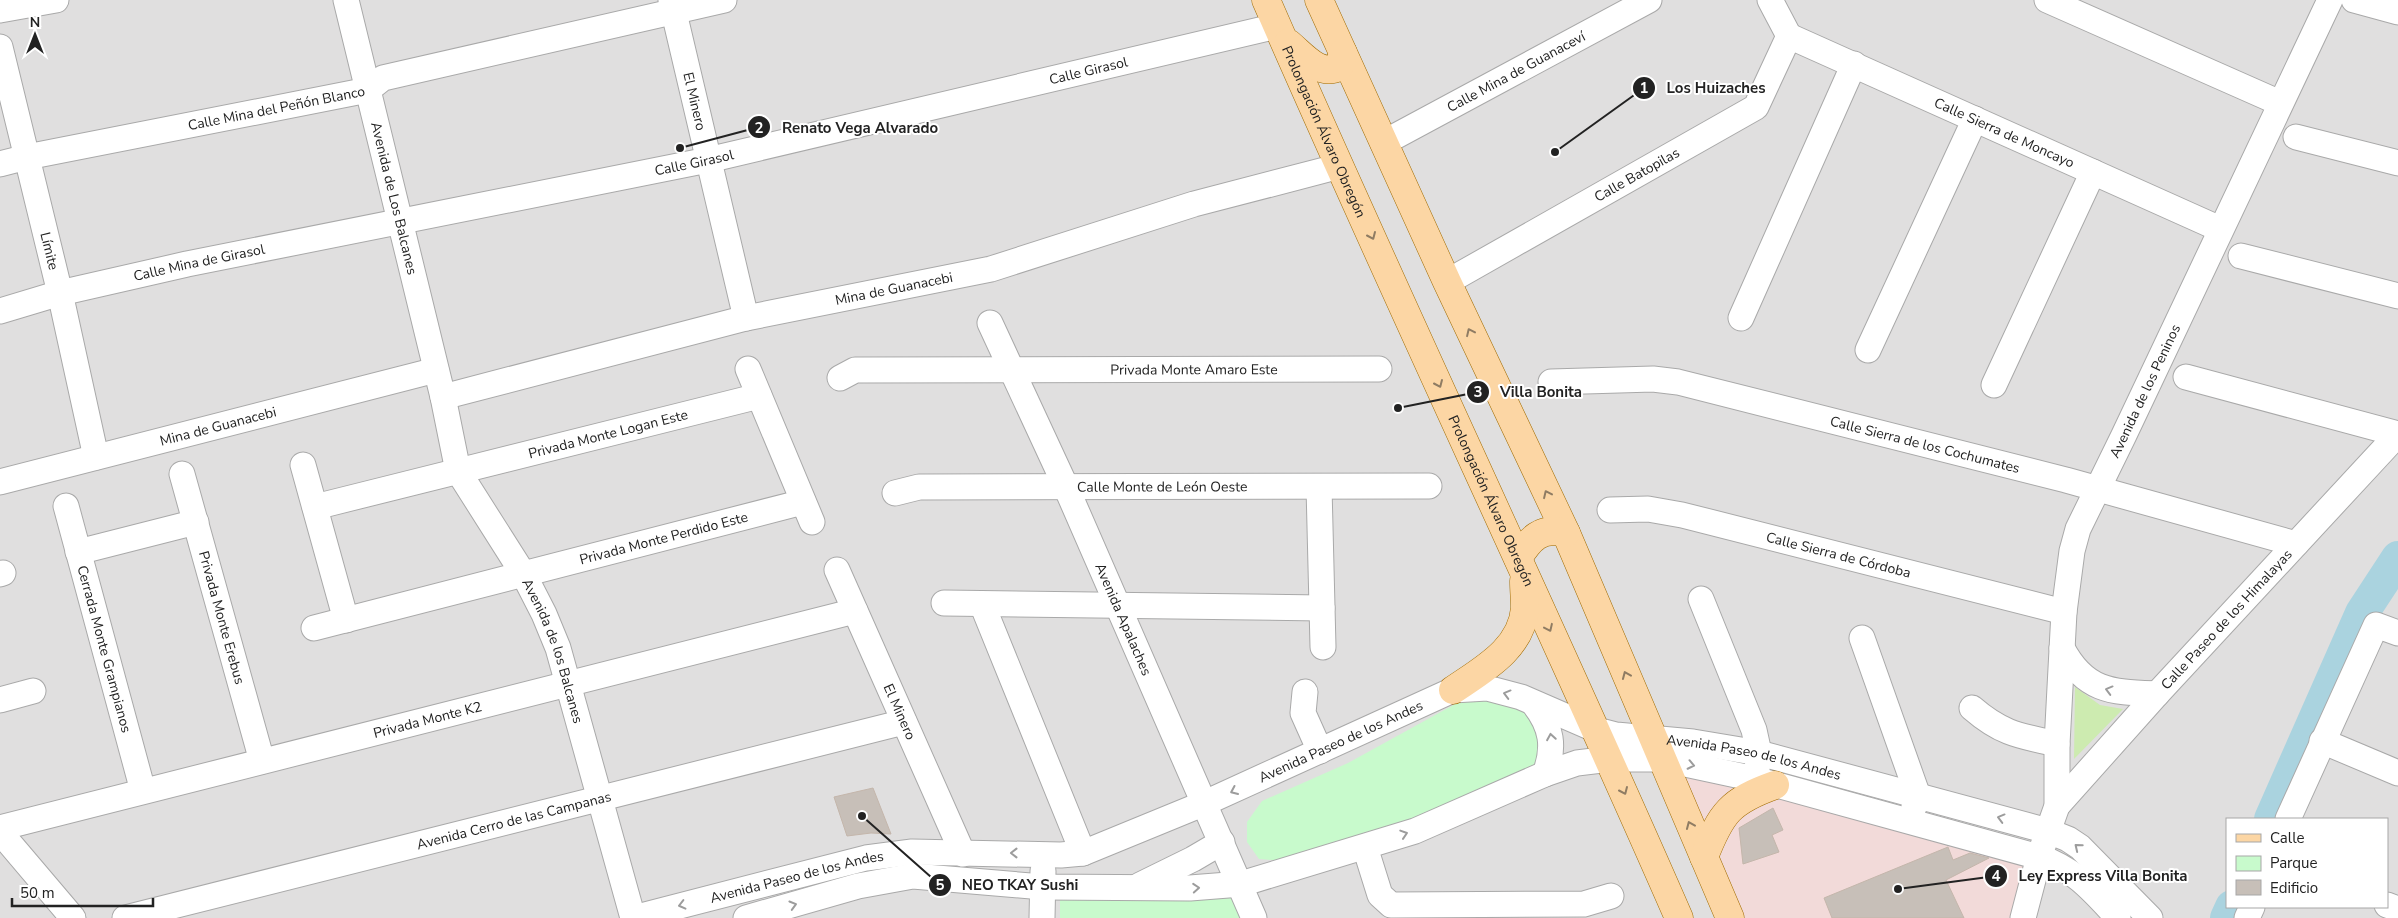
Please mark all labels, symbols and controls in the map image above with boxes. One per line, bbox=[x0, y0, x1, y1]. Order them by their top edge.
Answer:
north arrow bbox=[10, 10, 60, 60]
text: N bbox=[30, 13, 40, 32]
street label: Calle Mina de Guanaceví bbox=[1444, 26, 1589, 116]
street label: Prolongación Álvaro Obregón bbox=[1278, 43, 1371, 221]
street label: Calle Girasol bbox=[1047, 52, 1131, 89]
street label: El Minero bbox=[679, 70, 711, 132]
callout: Los Huizaches bbox=[1631, 73, 1775, 103]
text: 1 bbox=[1639, 78, 1649, 98]
text: Los Huizaches bbox=[1666, 78, 1766, 98]
street label: Calle Mina del Peñón Blanco bbox=[186, 81, 367, 135]
street label: Calle Sierra de Moncayo bbox=[1931, 93, 2078, 172]
callout: Renato Vega Alvarado bbox=[747, 112, 948, 142]
text: 2 bbox=[754, 118, 764, 138]
text: Renato Vega Alvarado bbox=[782, 118, 938, 138]
street label: Avenida de Los Balcanes bbox=[367, 120, 422, 277]
street label: Calle Batopilas bbox=[1591, 143, 1683, 206]
street label: Calle Girasol bbox=[653, 145, 736, 180]
street label: Límite bbox=[36, 230, 64, 272]
one-way arrow bbox=[1366, 231, 1376, 240]
street label: Calle Mina de Girasol bbox=[131, 239, 267, 285]
street label: Mina de Guanacebi bbox=[833, 267, 954, 309]
street label: Avenida de los Peninos bbox=[2105, 321, 2185, 461]
one-way arrow bbox=[1466, 328, 1477, 337]
street label: Privada Monte Amaro Este bbox=[1110, 360, 1278, 379]
callout: Villa Bonita bbox=[1465, 377, 1592, 407]
one-way arrow bbox=[1433, 379, 1443, 388]
text: 3 bbox=[1473, 382, 1483, 402]
text: Villa Bonita bbox=[1499, 382, 1582, 402]
street label: Mina de Guanacebi bbox=[158, 402, 278, 450]
street label: Privada Monte Logan Este bbox=[526, 405, 690, 463]
street label: Calle Sierra de los Cochumates bbox=[1828, 411, 2022, 478]
street label: Prolongación Álvaro Obregón bbox=[1444, 412, 1539, 589]
street label: Calle Monte de León Oeste bbox=[1077, 477, 1247, 496]
one-way arrow bbox=[1543, 491, 1553, 500]
street label: Privada Monte Perdido Este bbox=[577, 507, 750, 569]
street label: Calle Sierra de Córdoba bbox=[1764, 527, 1913, 582]
street label: Calle Paseo de los Himalayas bbox=[2156, 545, 2296, 694]
street label: Privada Monte Erebus bbox=[194, 549, 250, 687]
street label: Avenida Apalaches bbox=[1091, 560, 1157, 679]
street label: Cerrada Monte Grampianos bbox=[73, 563, 136, 735]
street label: Avenida de los Balcanes bbox=[518, 575, 588, 726]
one-way arrow bbox=[1543, 623, 1553, 632]
one-way arrow bbox=[1622, 671, 1633, 680]
street label: El Minero bbox=[879, 681, 921, 743]
one-way arrow bbox=[2104, 685, 2113, 696]
one-way arrow bbox=[1503, 689, 1512, 700]
street label: Avenida Paseo de los Andes bbox=[1256, 695, 1426, 787]
street label: Privada Monte K2 bbox=[371, 697, 484, 742]
street label: Avenida Paseo de los Andes bbox=[1666, 730, 1844, 784]
one-way arrow bbox=[1546, 733, 1556, 742]
one-way arrow bbox=[1687, 760, 1696, 770]
one-way arrow bbox=[1230, 784, 1239, 794]
street label: Avenida Cerro de las Campanas bbox=[415, 786, 613, 854]
one-way arrow bbox=[1617, 786, 1628, 795]
one-way arrow bbox=[1998, 814, 2006, 824]
legend bbox=[2226, 818, 2388, 908]
one-way arrow bbox=[1686, 821, 1697, 830]
text: Calle bbox=[2270, 828, 2305, 848]
one-way arrow bbox=[1399, 830, 1407, 840]
one-way arrow bbox=[2075, 843, 2084, 852]
street label: Avenida Paseo de los Andes bbox=[708, 846, 885, 907]
one-way arrow bbox=[1009, 848, 1017, 858]
text: Parque bbox=[2270, 853, 2318, 873]
callout: Ley Express Villa Bonita bbox=[1984, 861, 2198, 891]
text: 4 bbox=[1991, 866, 2001, 886]
text: Ley Express Villa Bonita bbox=[2019, 866, 2187, 886]
callout: NEO TKAY Sushi bbox=[927, 870, 1089, 900]
text: 5 bbox=[935, 875, 945, 895]
text: NEO TKAY Sushi bbox=[962, 875, 1078, 895]
scale bar bbox=[12, 876, 154, 908]
text: Edificio bbox=[2270, 878, 2318, 898]
one-way arrow bbox=[1193, 882, 1201, 893]
text: 50 m bbox=[20, 883, 55, 903]
one-way arrow bbox=[679, 900, 687, 910]
one-way arrow bbox=[788, 900, 797, 910]

